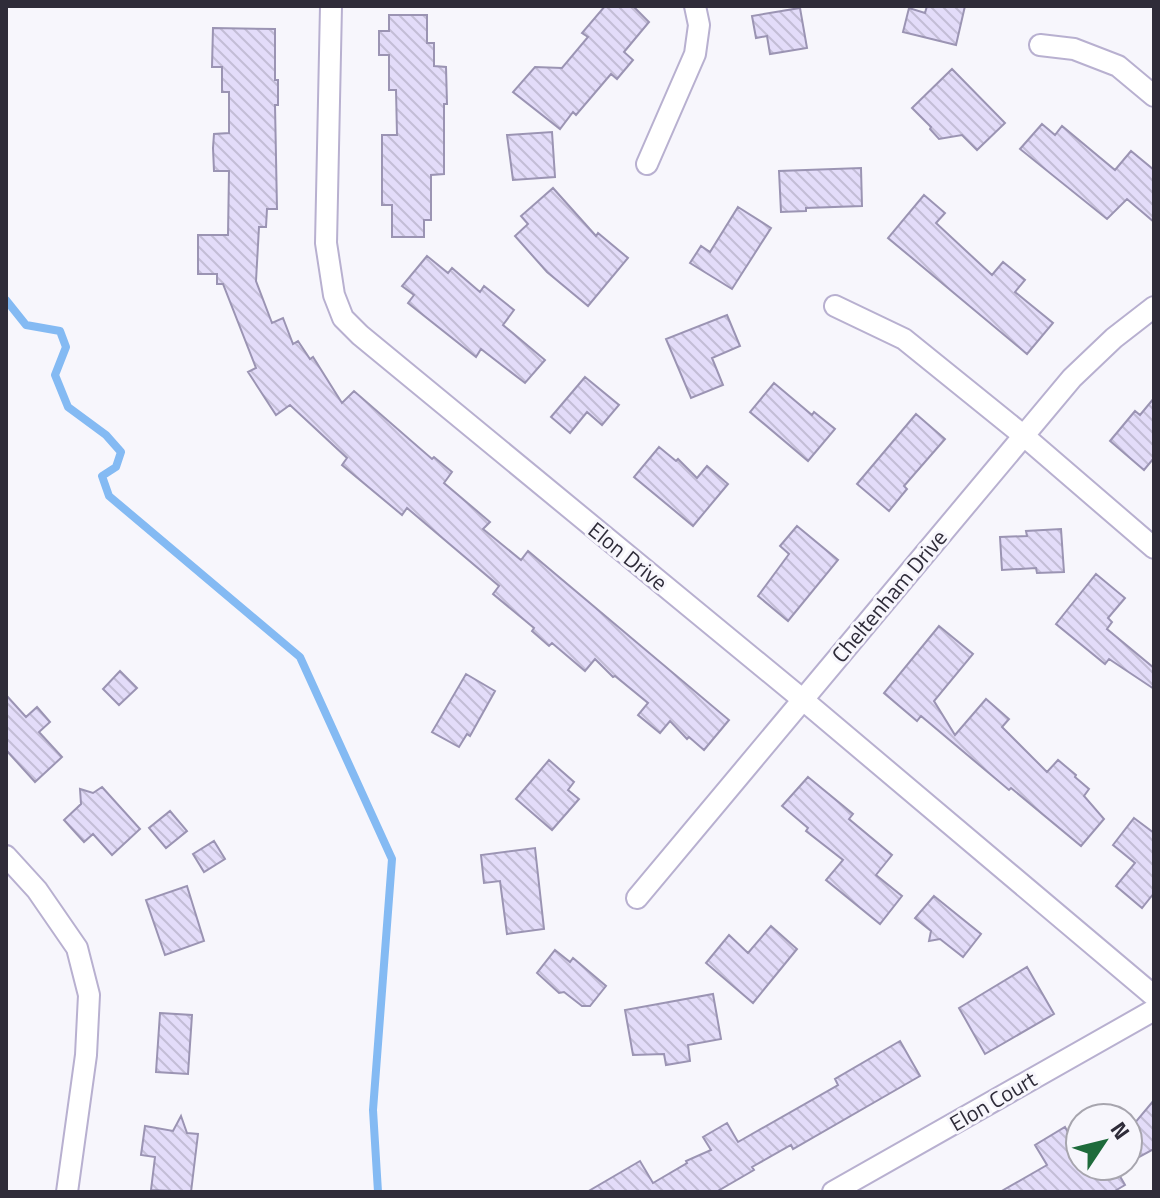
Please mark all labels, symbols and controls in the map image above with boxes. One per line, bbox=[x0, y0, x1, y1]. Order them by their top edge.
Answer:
street label: Elon Drive bbox=[581, 513, 675, 599]
street label: Cheltenham Drive bbox=[823, 522, 955, 670]
street label: Elon Court bbox=[943, 1062, 1043, 1140]
north arrow bbox=[1064, 1102, 1144, 1182]
text: N bbox=[1102, 1115, 1139, 1147]

